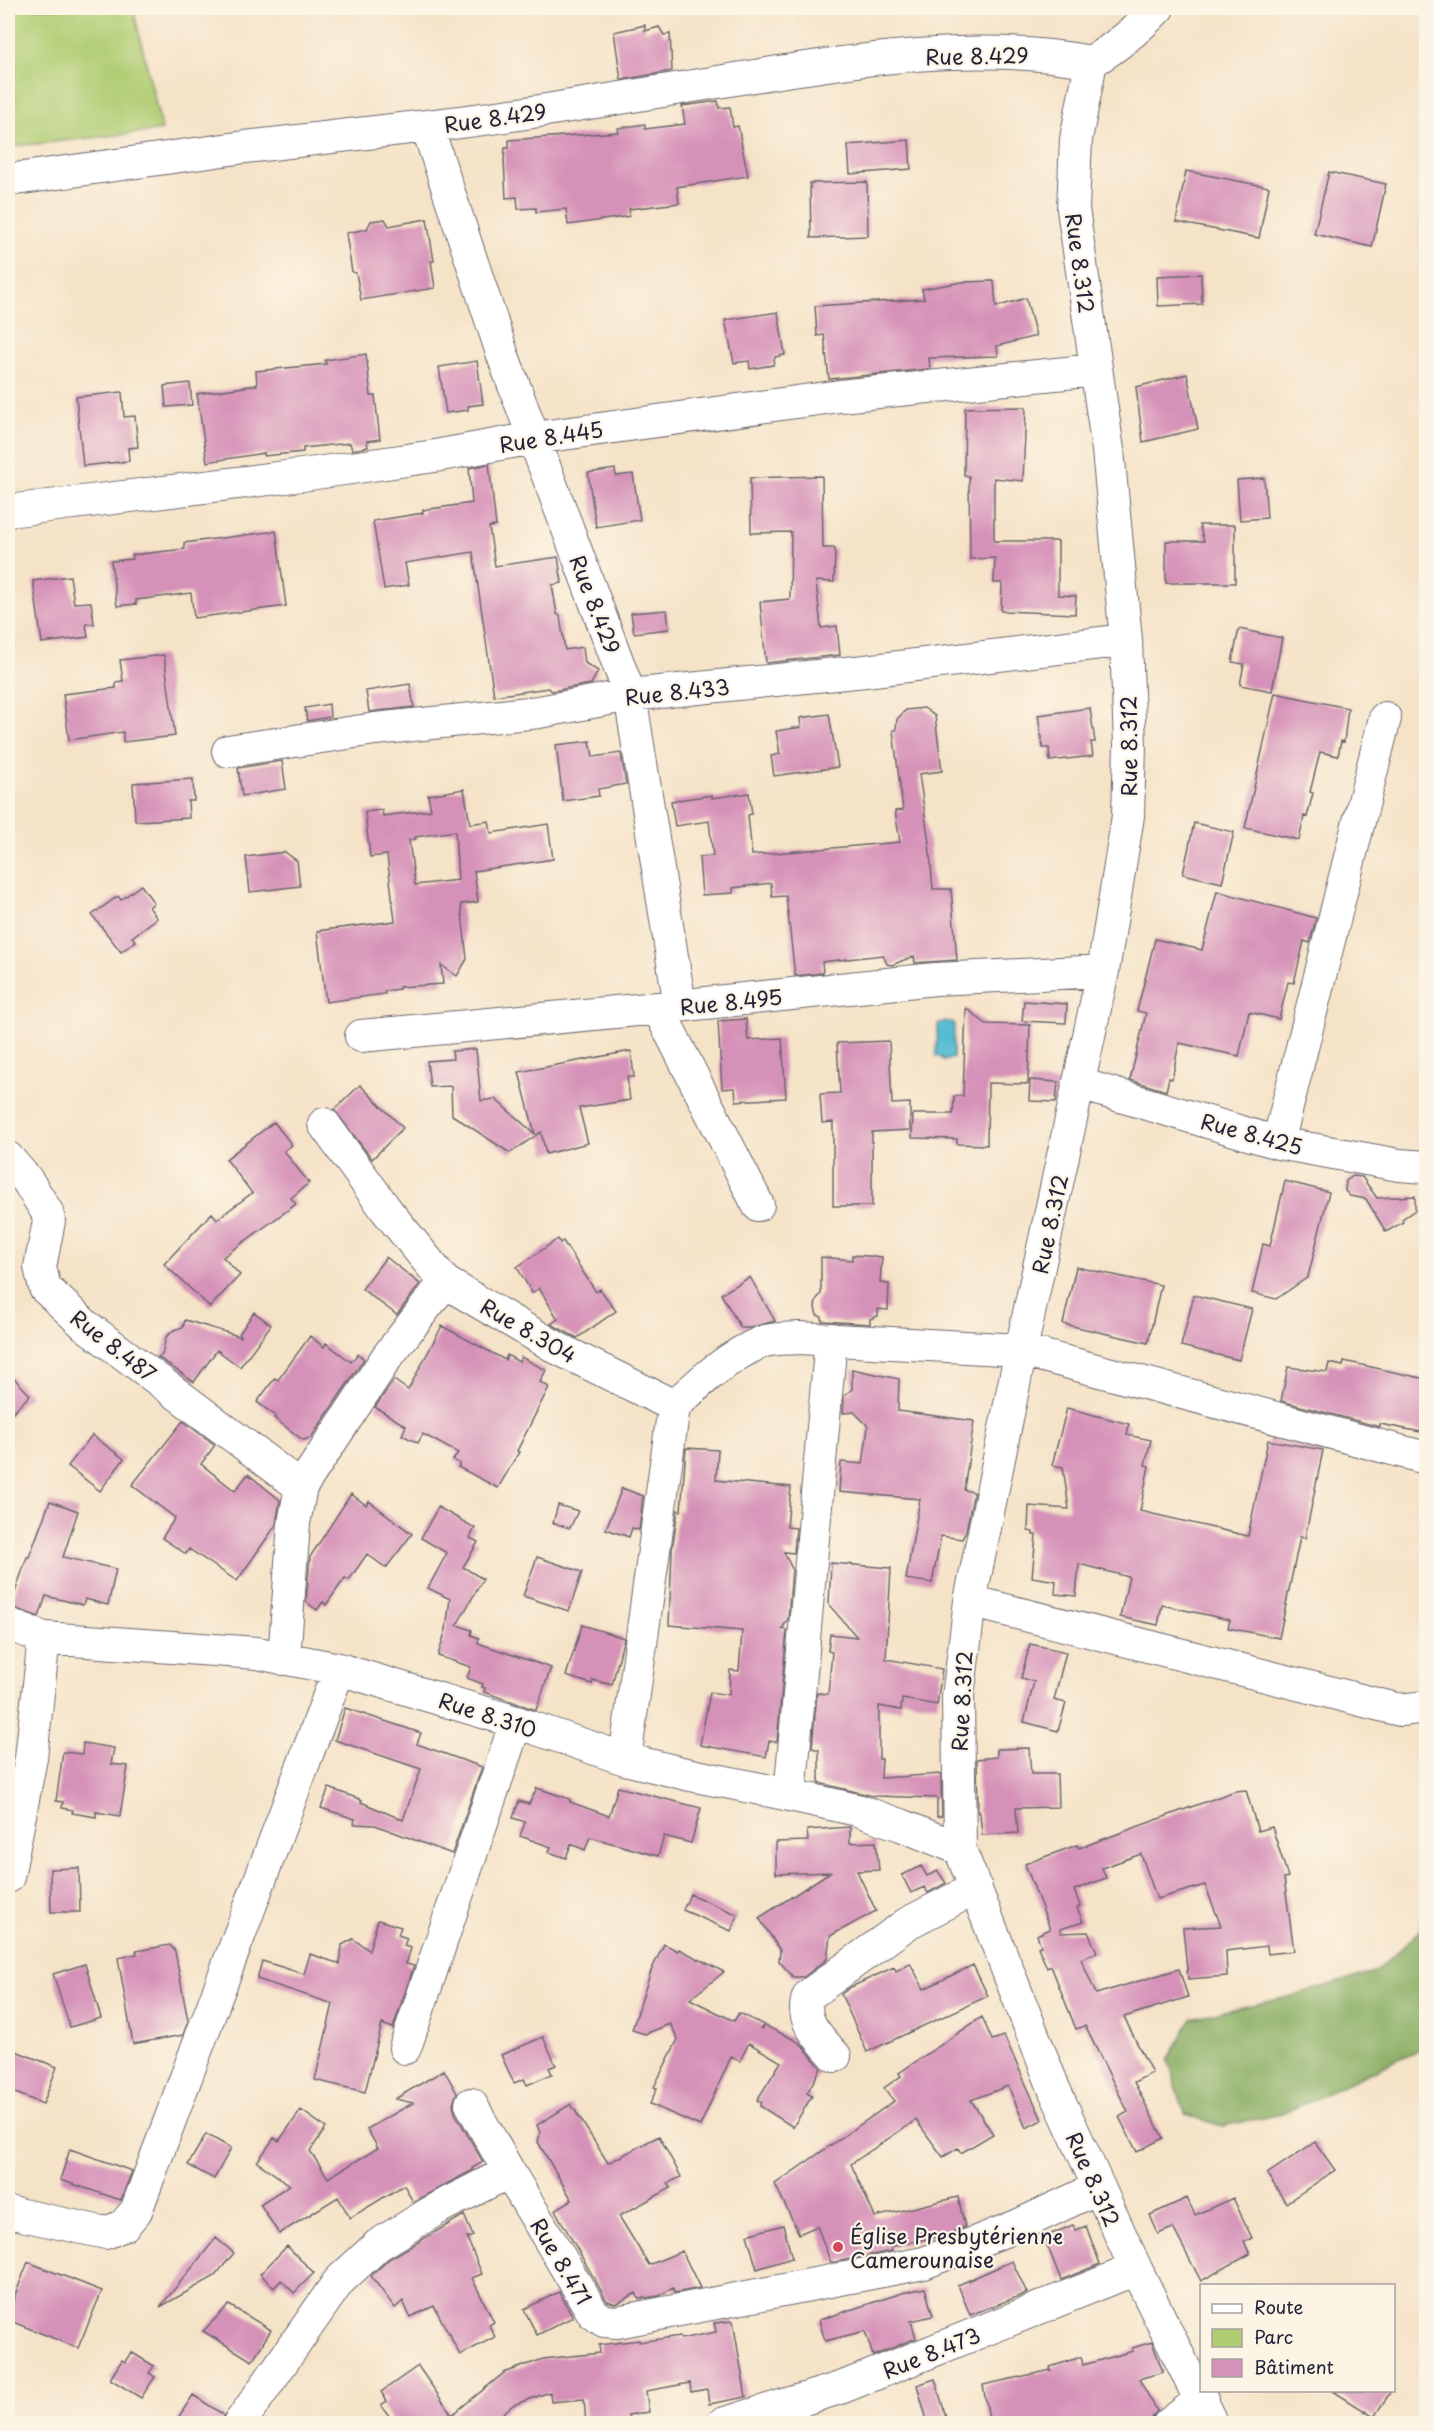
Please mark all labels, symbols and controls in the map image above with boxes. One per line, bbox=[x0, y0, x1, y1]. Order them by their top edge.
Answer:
street label: Rue 8.429 bbox=[925, 38, 1029, 72]
street label: Rue 8.429 bbox=[442, 94, 548, 140]
street label: Rue 8.312 bbox=[1058, 211, 1104, 315]
street label: Rue 8.445 bbox=[497, 412, 605, 460]
street label: Rue 8.429 bbox=[563, 550, 629, 658]
street label: Rue 8.433 bbox=[623, 670, 731, 712]
street label: Rue 8.312 bbox=[1112, 696, 1144, 796]
street label: Rue 8.495 bbox=[678, 980, 784, 1022]
street label: Rue 8.425 bbox=[1197, 1104, 1307, 1162]
street label: Rue 8.312 bbox=[1023, 1171, 1075, 1277]
street label: Rue 8.304 bbox=[475, 1290, 583, 1370]
street label: Rue 8.487 bbox=[64, 1301, 164, 1389]
street label: Rue 8.312 bbox=[942, 1650, 980, 1752]
street label: Rue 8.310 bbox=[435, 1683, 541, 1745]
street label: Rue 8.312 bbox=[1059, 2126, 1129, 2232]
street label: Rue 8.471 bbox=[523, 2211, 601, 2311]
place label: Église Presbytérienne Camerounaise bbox=[850, 2219, 1063, 2275]
marker: Église Presbytérienne Camerounaise bbox=[831, 2240, 845, 2254]
legend bbox=[1200, 2284, 1395, 2392]
text: Route bbox=[1254, 2293, 1304, 2320]
street label: Rue 8.473 bbox=[877, 2318, 985, 2386]
text: Parc bbox=[1254, 2323, 1293, 2350]
text: Bâtiment bbox=[1254, 2353, 1334, 2380]

